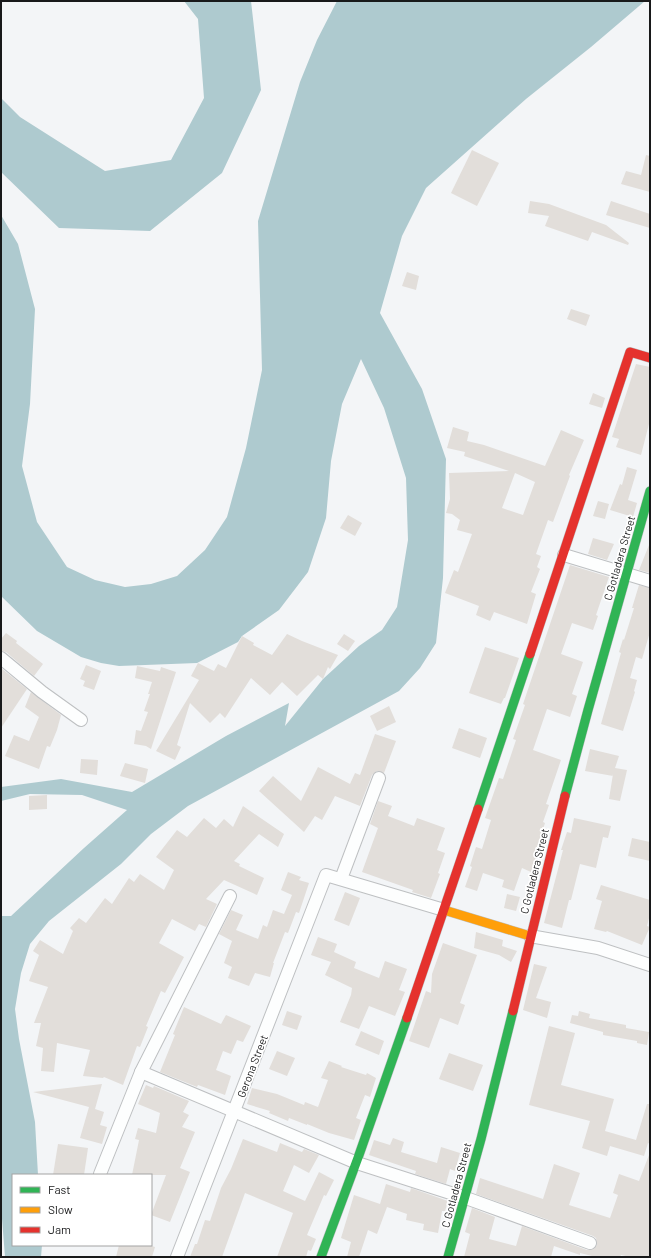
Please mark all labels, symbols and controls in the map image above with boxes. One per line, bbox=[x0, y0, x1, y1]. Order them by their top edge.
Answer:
street label: C Gotladera Street bbox=[601, 514, 637, 602]
street label: C Gotladera Street bbox=[517, 827, 551, 915]
street label: Gerona Street bbox=[234, 1033, 270, 1099]
street label: C Gotladera Street bbox=[438, 1141, 474, 1229]
legend bbox=[12, 1174, 152, 1246]
text: Fast bbox=[48, 1182, 71, 1196]
text: Slow bbox=[48, 1202, 73, 1216]
text: Jam bbox=[48, 1222, 71, 1236]

